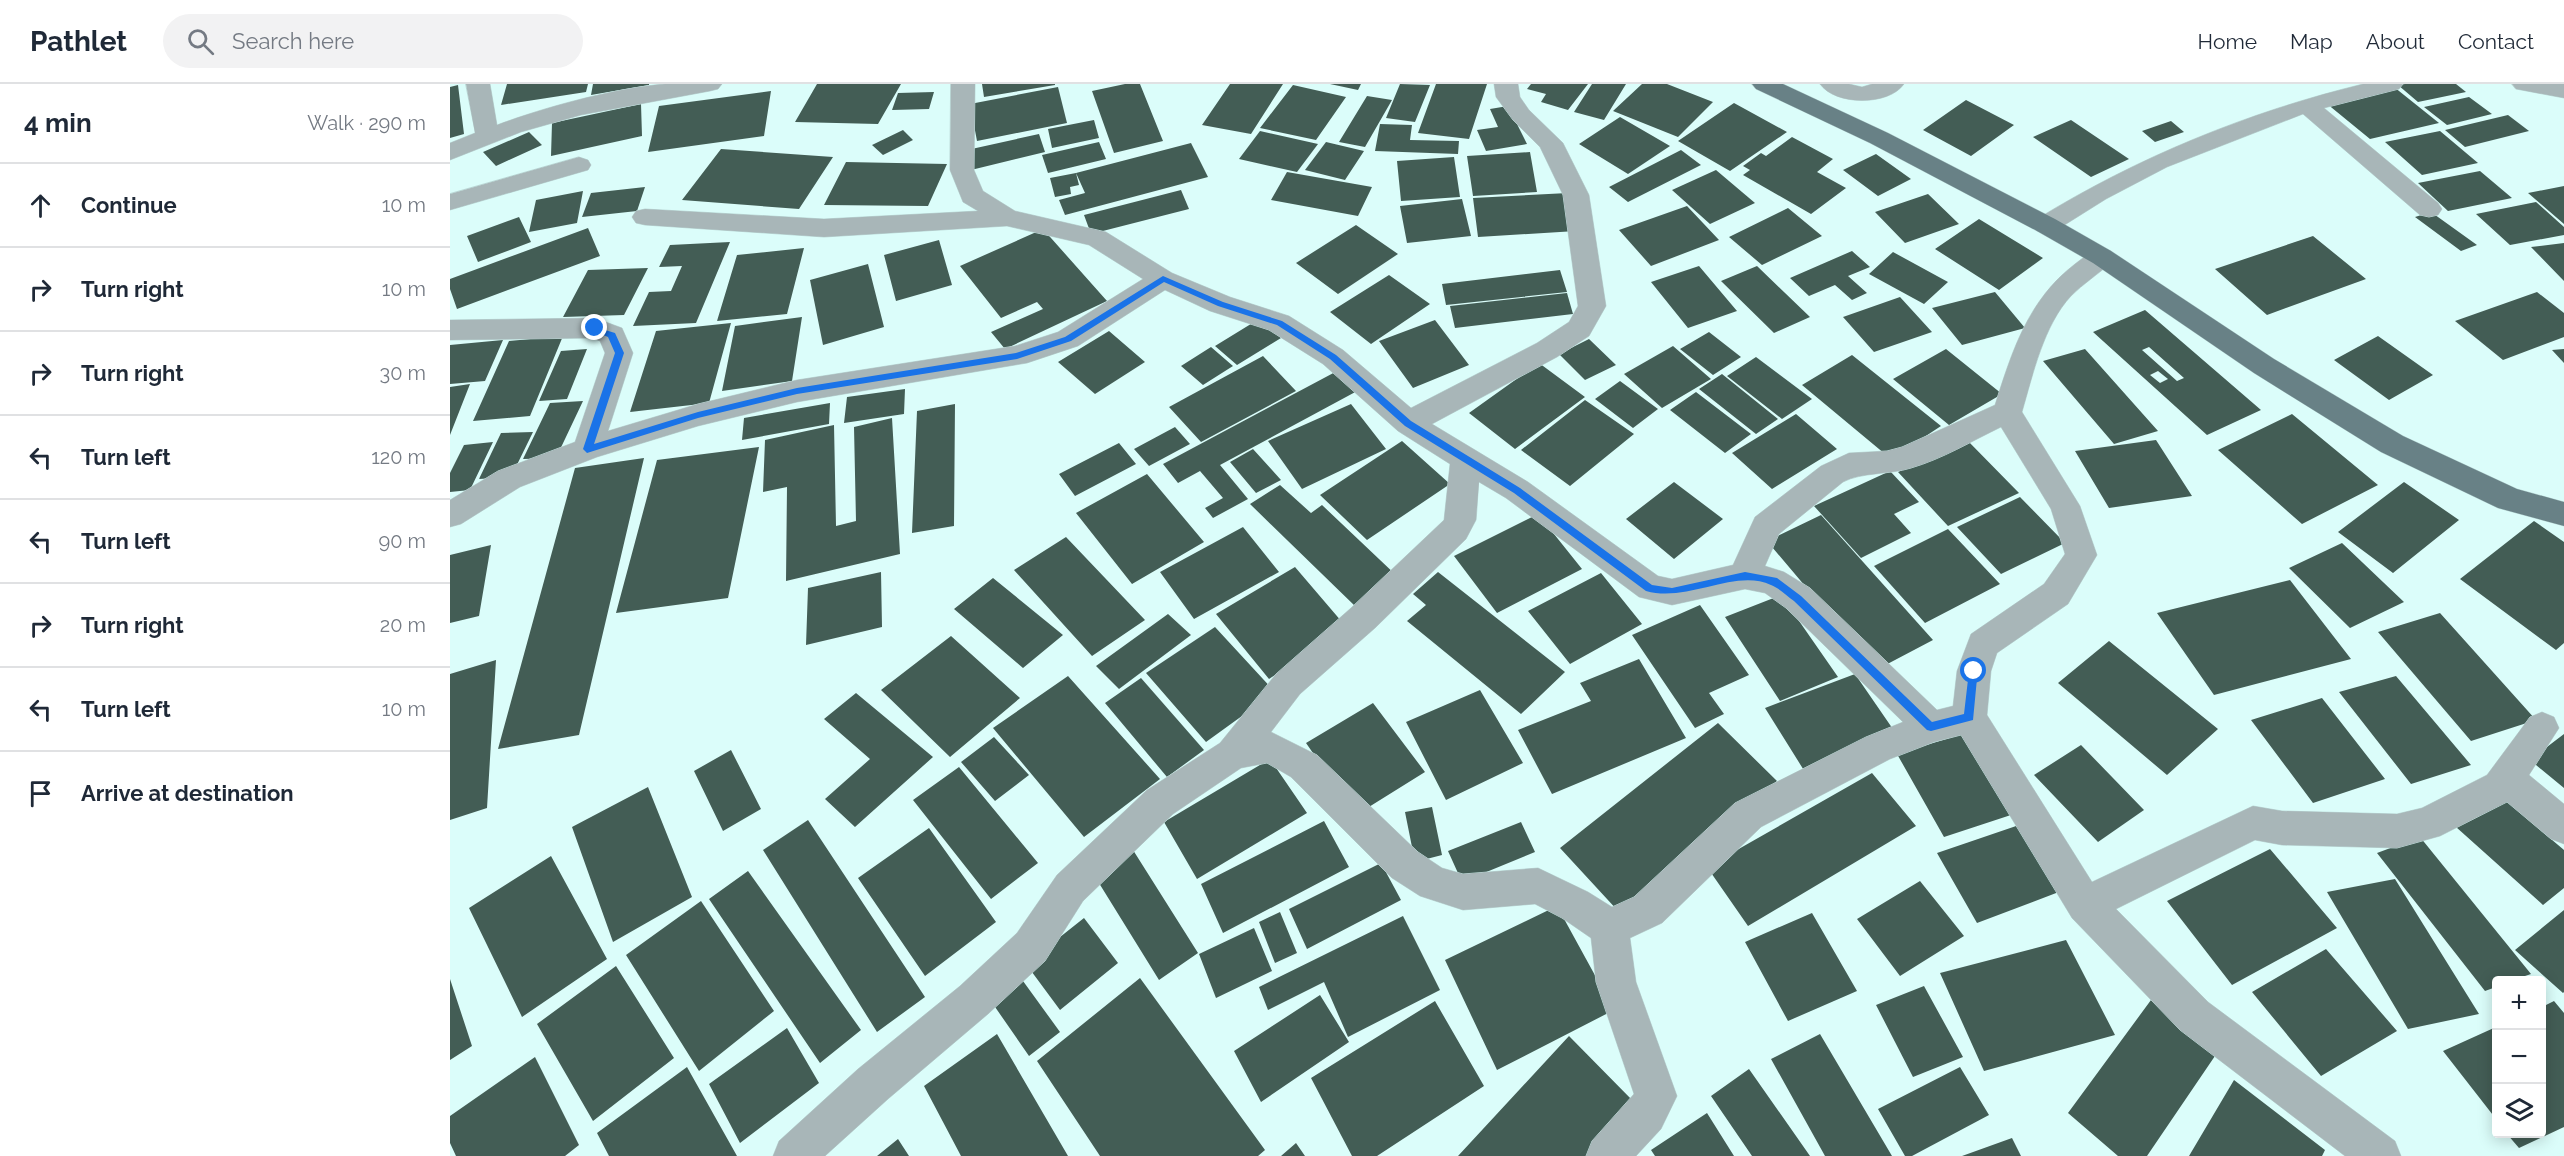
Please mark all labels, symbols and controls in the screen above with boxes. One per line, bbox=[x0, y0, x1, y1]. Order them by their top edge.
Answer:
search box bbox=[163, 14, 583, 68]
text: Pathlet bbox=[30, 25, 127, 58]
icon: search bbox=[184, 25, 217, 58]
text: Search here bbox=[232, 28, 354, 54]
text: Home bbox=[2198, 29, 2257, 54]
text: Map bbox=[2290, 29, 2333, 54]
text: About bbox=[2366, 29, 2425, 54]
text: Contact bbox=[2458, 29, 2534, 54]
text: 4 min bbox=[24, 108, 92, 138]
text: Walk · 290 m bbox=[307, 111, 426, 135]
icon: ahead bbox=[24, 189, 57, 222]
text: Continue bbox=[81, 192, 177, 218]
text: 10 m bbox=[382, 193, 426, 217]
icon: right bbox=[24, 273, 57, 306]
text: Turn right bbox=[81, 276, 184, 302]
text: 10 m bbox=[382, 277, 426, 301]
route end bbox=[581, 314, 607, 340]
icon: right bbox=[24, 357, 57, 390]
text: Turn right bbox=[81, 360, 184, 386]
text: 30 m bbox=[380, 361, 426, 385]
icon: left bbox=[24, 441, 57, 474]
text: Turn left bbox=[81, 444, 171, 470]
text: 120 m bbox=[371, 445, 426, 469]
icon: left bbox=[24, 525, 57, 558]
text: Turn left bbox=[81, 528, 171, 554]
text: 90 m bbox=[379, 529, 426, 553]
icon: right bbox=[24, 609, 57, 642]
text: Turn right bbox=[81, 612, 184, 638]
text: 20 m bbox=[380, 613, 426, 637]
route start bbox=[1960, 657, 1986, 683]
icon: left bbox=[24, 693, 57, 726]
text: Turn left bbox=[81, 696, 171, 722]
text: 10 m bbox=[382, 697, 426, 721]
icon: arrive bbox=[24, 777, 57, 810]
text: Arrive at destination bbox=[81, 780, 294, 806]
map controls bbox=[2492, 976, 2546, 1138]
button: + bbox=[2492, 976, 2546, 1030]
button: − bbox=[2492, 1030, 2546, 1084]
button: layers bbox=[2492, 1084, 2546, 1138]

